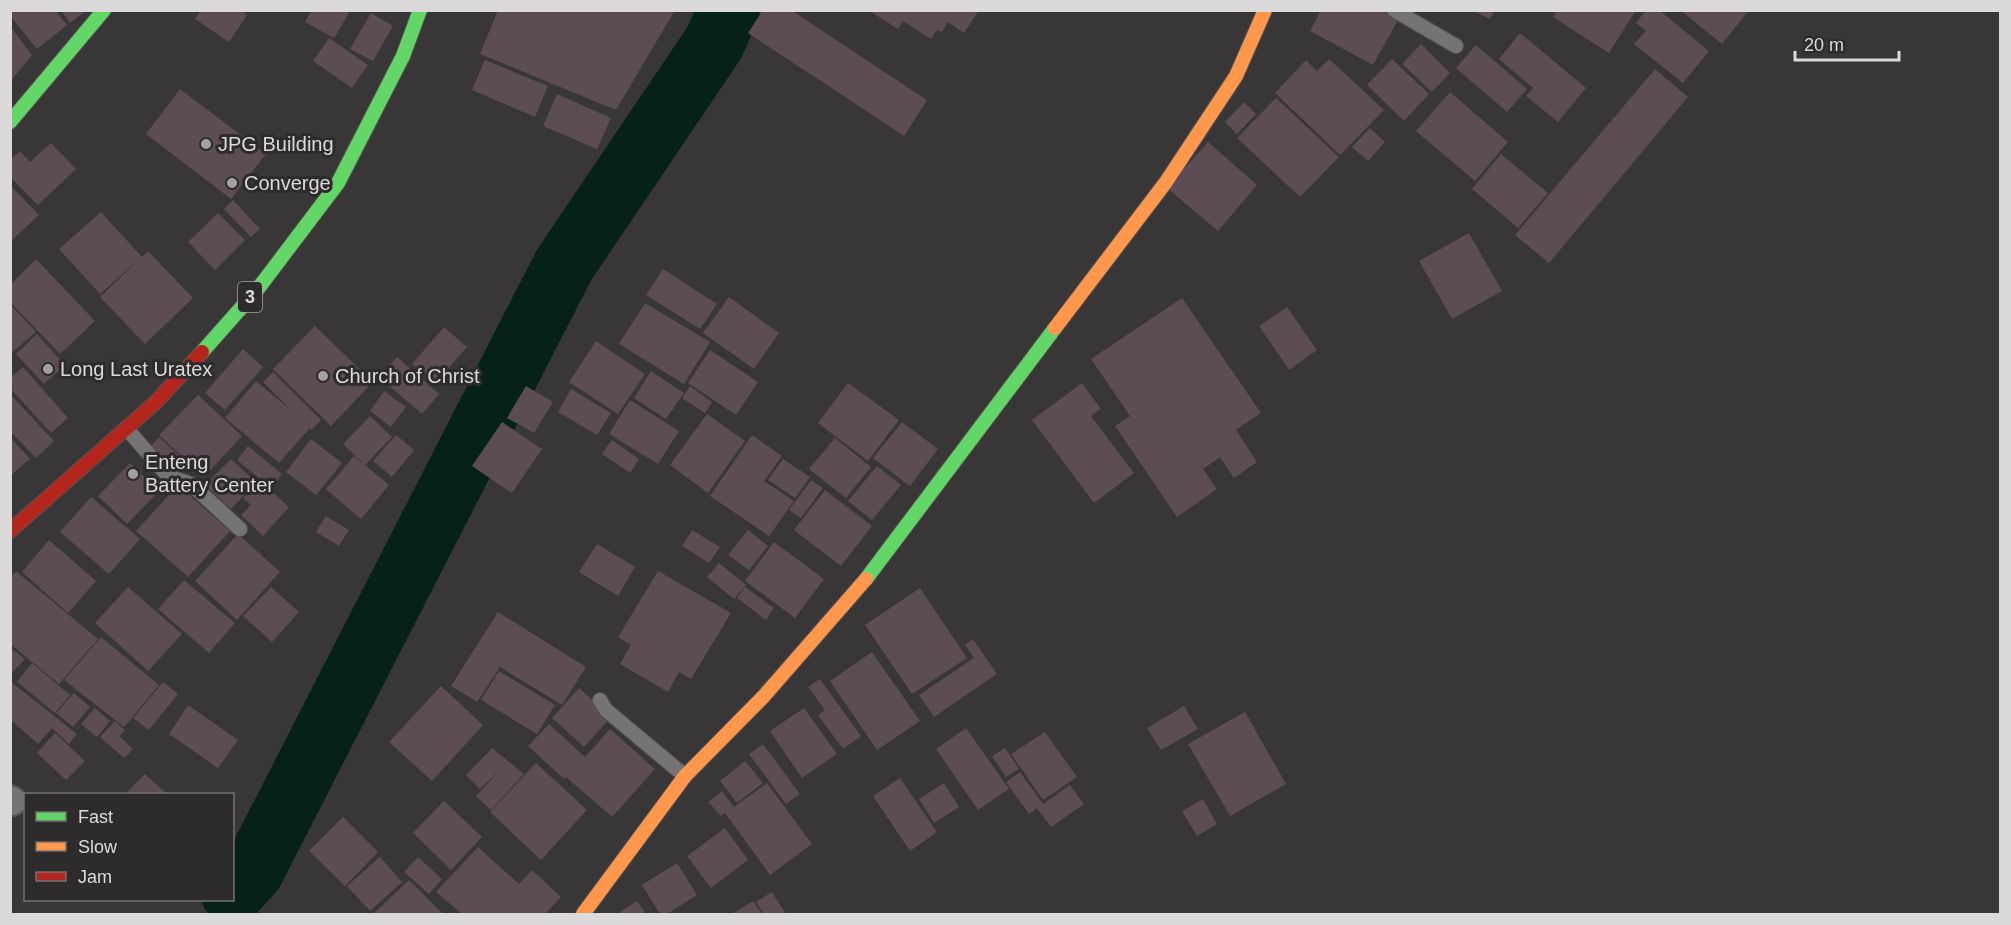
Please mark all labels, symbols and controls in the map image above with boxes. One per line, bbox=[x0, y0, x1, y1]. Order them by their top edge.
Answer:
scale bar bbox=[1795, 24, 1898, 62]
text: 20 m bbox=[1804, 35, 1844, 55]
place label: JPG Building bbox=[218, 133, 334, 155]
marker: JPG Building bbox=[199, 137, 213, 151]
place label: Converge bbox=[244, 172, 331, 194]
marker: Converge bbox=[225, 176, 239, 190]
road number: 3 bbox=[238, 282, 262, 312]
place label: Long Last Uratex bbox=[60, 358, 212, 380]
marker: Long Last Uratex bbox=[41, 362, 55, 376]
place label: Church of Christ bbox=[335, 365, 480, 387]
marker: Church of Christ bbox=[316, 369, 330, 383]
place label: Enteng Battery Center bbox=[145, 451, 274, 496]
marker: Enteng Battery Center bbox=[126, 467, 140, 481]
legend bbox=[24, 793, 234, 901]
text: Fast bbox=[78, 807, 113, 827]
text: Slow bbox=[78, 837, 118, 857]
text: Jam bbox=[78, 867, 112, 887]

